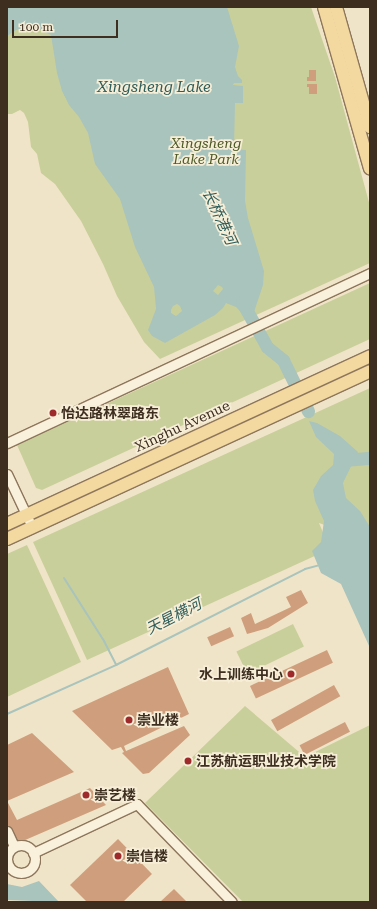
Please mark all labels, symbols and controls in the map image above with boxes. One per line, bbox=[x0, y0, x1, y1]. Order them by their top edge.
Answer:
scale bar bbox=[14, 12, 120, 38]
text: 100 m bbox=[19, 20, 53, 34]
water label: Xingsheng Lake bbox=[97, 79, 211, 97]
park label: Xingsheng Lake Park bbox=[171, 135, 241, 168]
water label: 长桥港河 bbox=[198, 186, 240, 248]
street label: Xinghu Avenue bbox=[132, 397, 232, 455]
place label: 怡达路林翠路东 bbox=[61, 405, 159, 421]
marker: 怡达路林翠路东 bbox=[48, 408, 58, 418]
water label: 天星横河 bbox=[143, 595, 205, 639]
place label: 水上训练中心 bbox=[199, 666, 283, 682]
marker: 水上训练中心 bbox=[286, 669, 296, 679]
place label: 崇业楼 bbox=[137, 712, 179, 728]
marker: 崇业楼 bbox=[124, 715, 134, 725]
place label: 江苏航运职业技术学院 bbox=[196, 753, 336, 769]
marker: 江苏航运职业技术学院 bbox=[183, 756, 193, 766]
place label: 崇艺楼 bbox=[94, 787, 136, 803]
marker: 崇艺楼 bbox=[81, 790, 91, 800]
place label: 崇信楼 bbox=[126, 848, 168, 864]
marker: 崇信楼 bbox=[113, 851, 123, 861]

